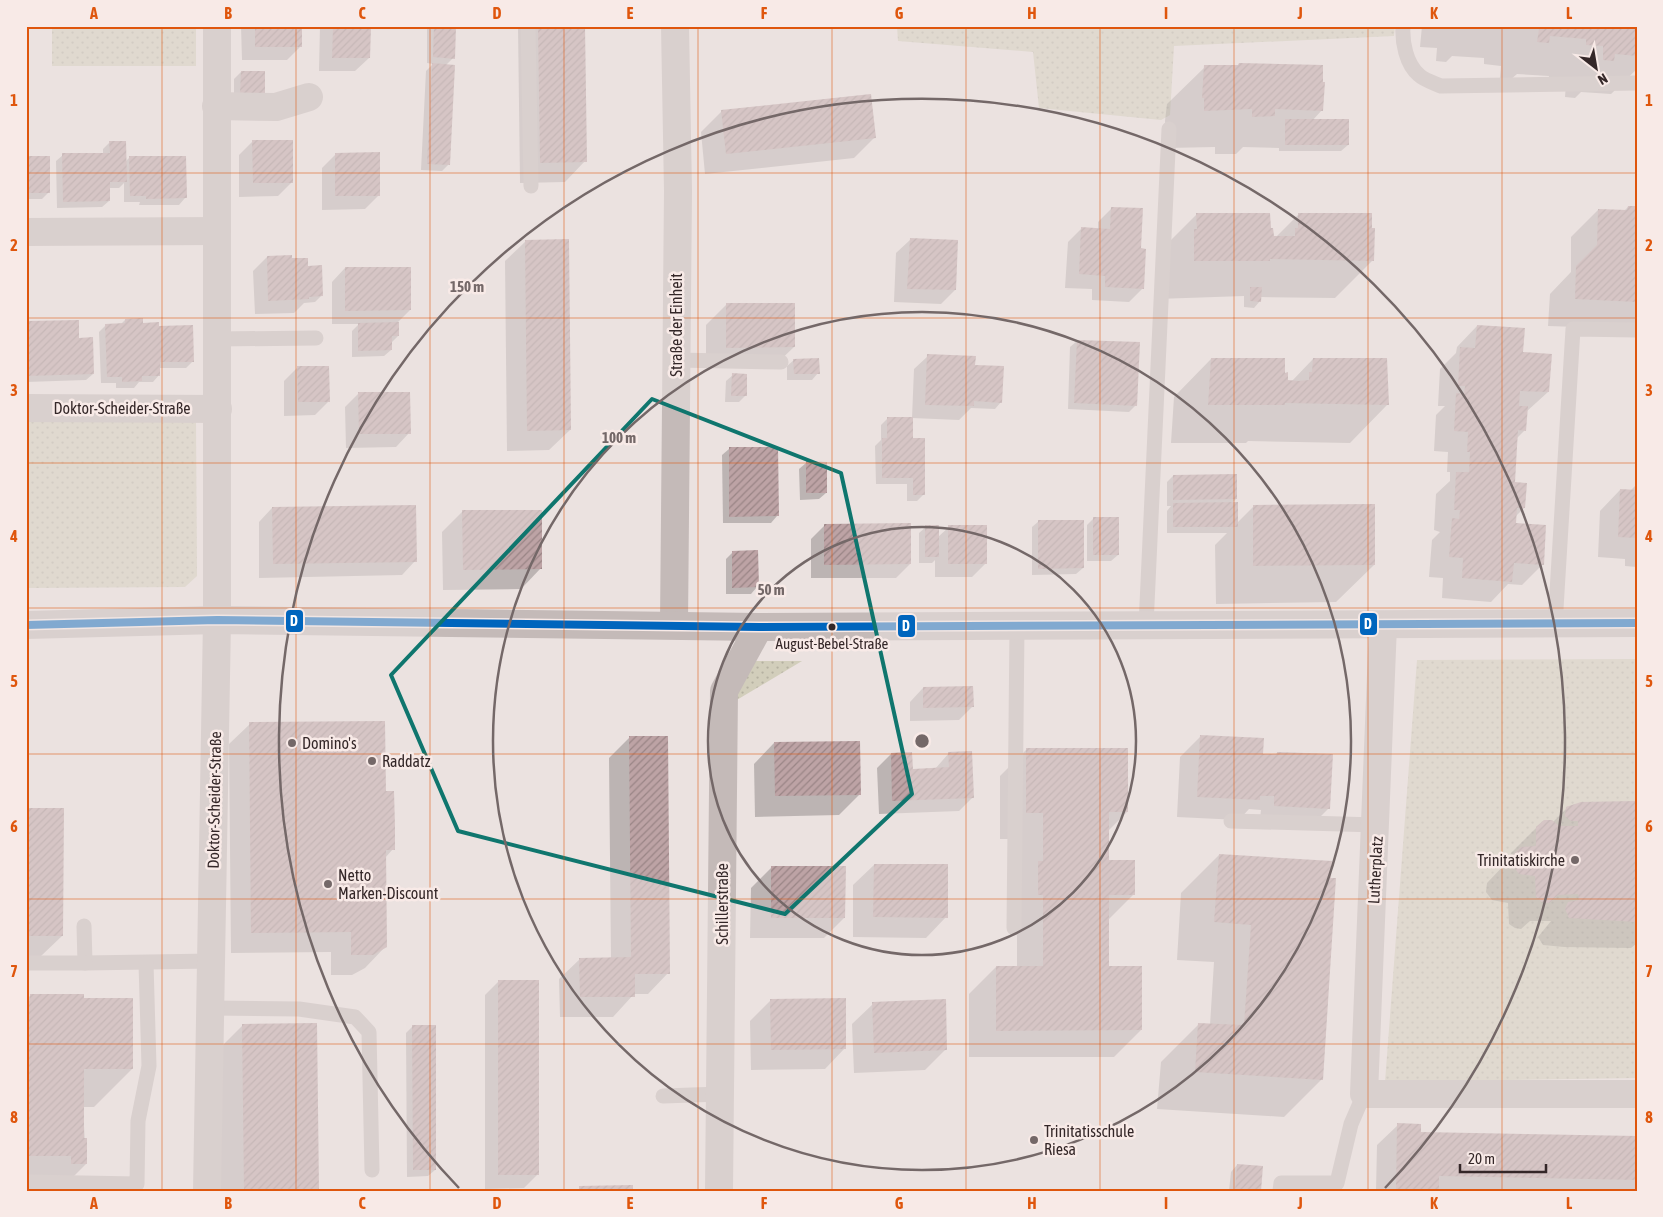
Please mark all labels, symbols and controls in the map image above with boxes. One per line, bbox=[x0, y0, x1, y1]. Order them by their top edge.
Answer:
text: A bbox=[89, 4, 98, 22]
text: B bbox=[224, 4, 232, 22]
text: C bbox=[358, 4, 366, 22]
text: D bbox=[493, 4, 502, 22]
text: E bbox=[627, 4, 634, 22]
text: F bbox=[761, 4, 768, 22]
text: G bbox=[895, 4, 904, 22]
text: H bbox=[1027, 4, 1037, 22]
text: I bbox=[1164, 4, 1168, 22]
text: J bbox=[1296, 4, 1303, 22]
text: K bbox=[1430, 4, 1438, 22]
text: L bbox=[1566, 4, 1573, 22]
north arrow bbox=[1570, 42, 1620, 92]
text: N bbox=[1595, 70, 1610, 88]
text: 1 bbox=[10, 91, 18, 109]
text: 1 bbox=[1645, 91, 1653, 109]
text: 2 bbox=[10, 236, 18, 254]
text: 2 bbox=[1645, 236, 1653, 254]
street label: Straße der Einheit bbox=[667, 273, 685, 377]
text: 150 m bbox=[450, 278, 484, 295]
text: 3 bbox=[10, 381, 18, 399]
text: 3 bbox=[1645, 381, 1653, 399]
street label: Doktor-Scheider-Straße bbox=[53, 399, 191, 417]
text: 100 m bbox=[602, 429, 636, 446]
text: 4 bbox=[9, 527, 18, 545]
text: 4 bbox=[1644, 527, 1653, 545]
text: 50 m bbox=[758, 581, 785, 598]
line badge: D bbox=[285, 609, 304, 633]
line badge: D bbox=[1359, 612, 1378, 636]
text: D bbox=[290, 613, 298, 629]
line badge: D bbox=[897, 614, 916, 638]
text: D bbox=[1364, 616, 1372, 632]
text: D bbox=[902, 618, 910, 634]
marker: August-Bebel-Straße bbox=[827, 622, 837, 632]
place label: August-Bebel-Straße bbox=[776, 635, 889, 652]
text: 5 bbox=[10, 672, 18, 690]
text: 5 bbox=[1645, 672, 1653, 690]
street label: Doktor-Scheider-Straße bbox=[204, 731, 224, 869]
centre of rings bbox=[913, 732, 931, 750]
place label: Domino's bbox=[302, 734, 357, 752]
marker: Domino's bbox=[286, 737, 298, 749]
place label: Raddatz bbox=[382, 752, 431, 770]
marker: Raddatz bbox=[366, 755, 378, 767]
text: 6 bbox=[10, 817, 18, 835]
text: 6 bbox=[1645, 817, 1653, 835]
street label: Lutherplatz bbox=[1364, 835, 1387, 904]
place label: Trinitatiskirche bbox=[1477, 851, 1565, 869]
marker: Trinitatiskirche bbox=[1569, 854, 1581, 866]
street label: Schillerstraße bbox=[713, 863, 731, 945]
place label: Netto Marken-Discount bbox=[338, 866, 439, 902]
marker: Netto Marken-Discount bbox=[322, 878, 334, 890]
text: 7 bbox=[10, 962, 18, 980]
text: 7 bbox=[1645, 962, 1653, 980]
text: 8 bbox=[10, 1108, 18, 1126]
text: 8 bbox=[1645, 1108, 1653, 1126]
place label: Trinitatisschule Riesa bbox=[1044, 1122, 1134, 1158]
marker: Trinitatisschule Riesa bbox=[1028, 1134, 1040, 1146]
scale bar bbox=[1460, 1142, 1547, 1174]
text: 20 m bbox=[1468, 1150, 1495, 1167]
text: A bbox=[89, 1194, 98, 1212]
text: B bbox=[224, 1194, 232, 1212]
text: C bbox=[358, 1194, 366, 1212]
text: D bbox=[493, 1194, 502, 1212]
text: E bbox=[627, 1194, 634, 1212]
text: F bbox=[761, 1194, 768, 1212]
text: G bbox=[895, 1194, 904, 1212]
text: H bbox=[1027, 1194, 1037, 1212]
text: I bbox=[1164, 1194, 1168, 1212]
text: J bbox=[1296, 1194, 1303, 1212]
text: K bbox=[1430, 1194, 1438, 1212]
text: L bbox=[1566, 1194, 1573, 1212]

